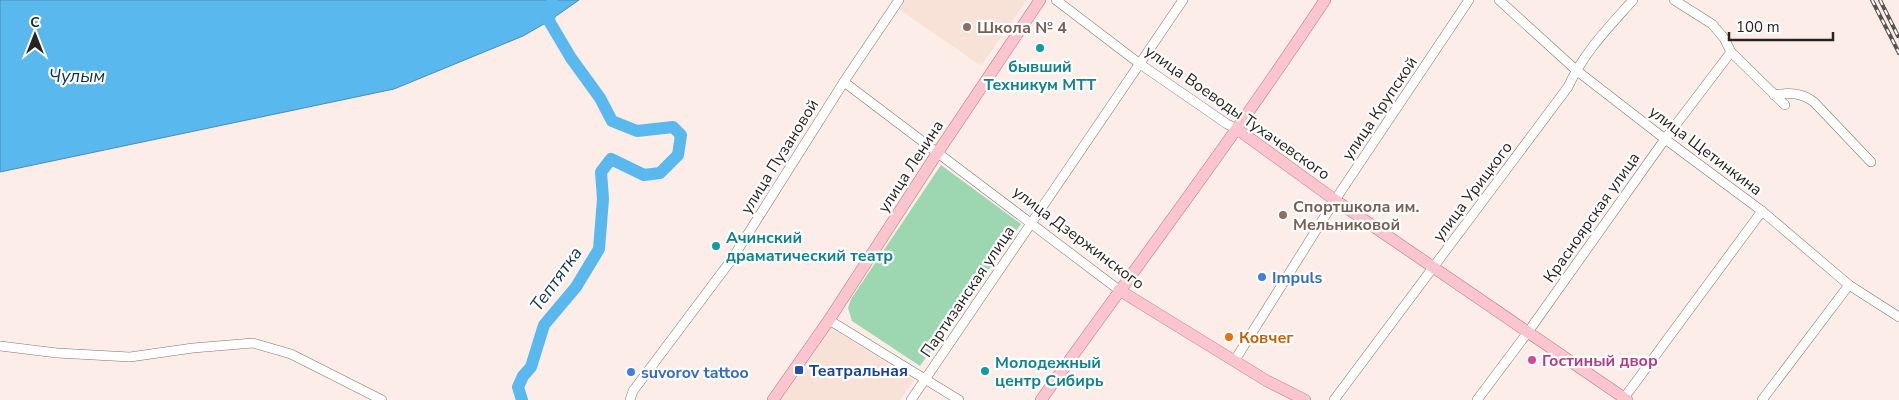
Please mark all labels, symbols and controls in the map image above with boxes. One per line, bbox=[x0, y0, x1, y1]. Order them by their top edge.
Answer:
north arrow bbox=[10, 10, 60, 60]
scale bar bbox=[1729, 10, 1833, 42]
text: С bbox=[30, 13, 40, 32]
place label: Школа № 4 bbox=[977, 17, 1067, 39]
text: 100 m bbox=[1736, 17, 1780, 37]
marker: Школа № 4 bbox=[961, 21, 973, 33]
street label: улица Воеводы Тухачевского bbox=[1140, 40, 1334, 185]
marker: бывший Техникум МТТ bbox=[1034, 42, 1046, 54]
street label: улица Крупской bbox=[1337, 52, 1423, 165]
place label: бывший Техникум МТТ bbox=[984, 56, 1096, 96]
water label: Чулым bbox=[49, 64, 105, 88]
street label: улица Пузановой bbox=[736, 95, 824, 218]
street label: улица Щетинкина bbox=[1644, 101, 1767, 201]
street label: улица Ленина bbox=[873, 116, 949, 217]
street label: улица Урицкого bbox=[1428, 137, 1518, 246]
street label: Красноярская улица bbox=[1539, 148, 1645, 287]
street label: улица Дзержинского bbox=[1008, 181, 1149, 295]
place label: Спортшкола им. Мельниковой bbox=[1293, 196, 1419, 236]
marker: Спортшкола им. Мельниковой bbox=[1277, 209, 1289, 221]
street label: Партизанская улица bbox=[915, 221, 1020, 362]
place label: Ачинский драматический театр bbox=[726, 227, 893, 267]
marker: Ачинский драматический театр bbox=[710, 240, 722, 252]
water label: Тептятка bbox=[524, 242, 588, 316]
place label: Impuls bbox=[1272, 267, 1322, 289]
marker: Impuls bbox=[1256, 271, 1268, 283]
place label: Ковчег bbox=[1239, 327, 1294, 349]
marker: Ковчег bbox=[1223, 331, 1235, 343]
place label: Гостиный двор bbox=[1542, 350, 1658, 372]
place label: Молодежный центр Сибирь bbox=[995, 352, 1104, 392]
marker: Гостиный двор bbox=[1526, 354, 1538, 366]
place label: Театральная bbox=[809, 360, 908, 382]
place label: suvorov tattoo bbox=[641, 362, 749, 384]
marker: Театральная bbox=[793, 364, 805, 376]
marker: Молодежный центр Сибирь bbox=[979, 365, 991, 377]
marker: suvorov tattoo bbox=[625, 366, 637, 378]

